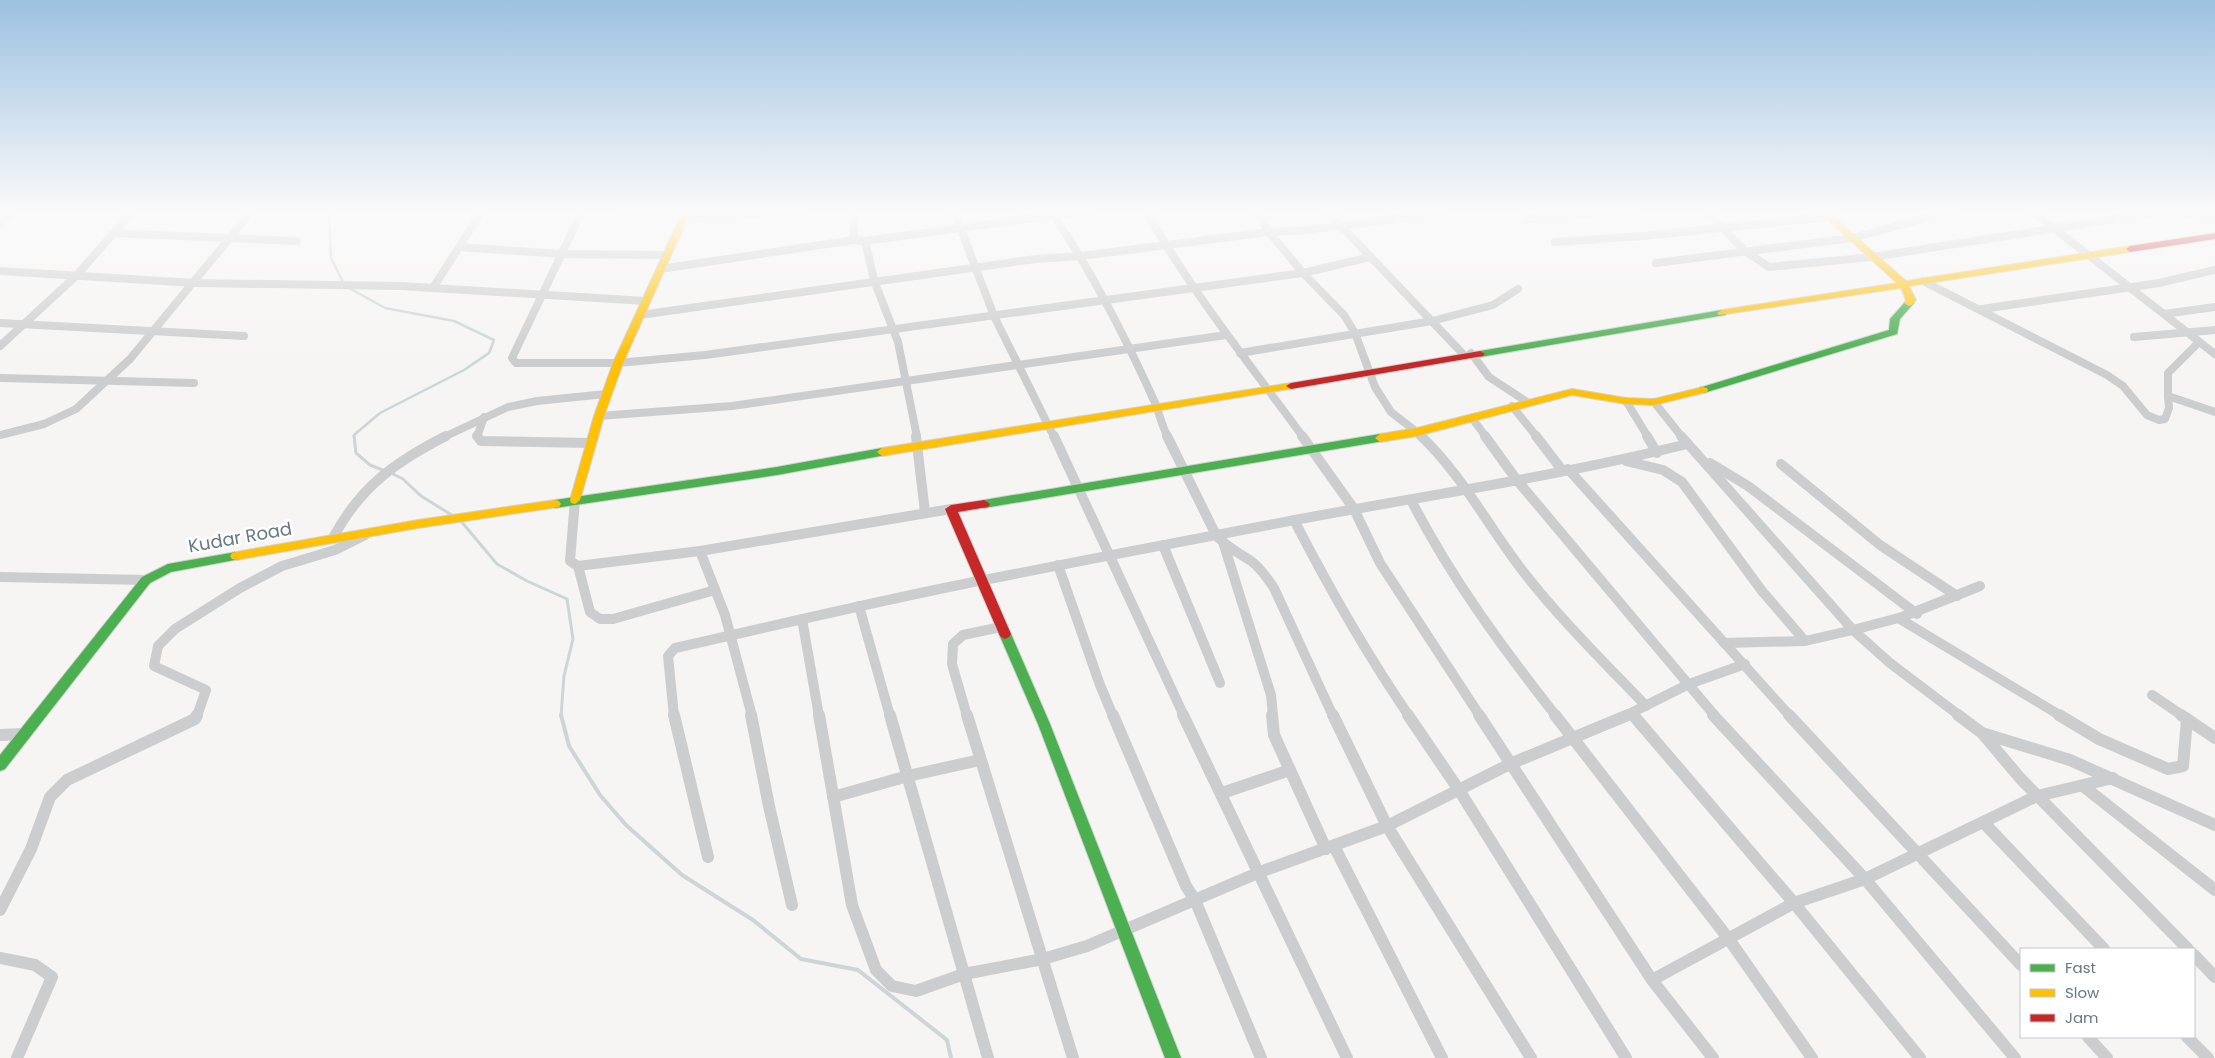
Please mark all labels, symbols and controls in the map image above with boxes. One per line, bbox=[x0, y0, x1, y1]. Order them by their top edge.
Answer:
street label: Kudar Road bbox=[186, 516, 294, 558]
legend bbox=[2020, 948, 2195, 1038]
text: Fast bbox=[2065, 957, 2096, 978]
text: Slow bbox=[2065, 982, 2100, 1003]
text: Jam bbox=[2065, 1007, 2099, 1028]

